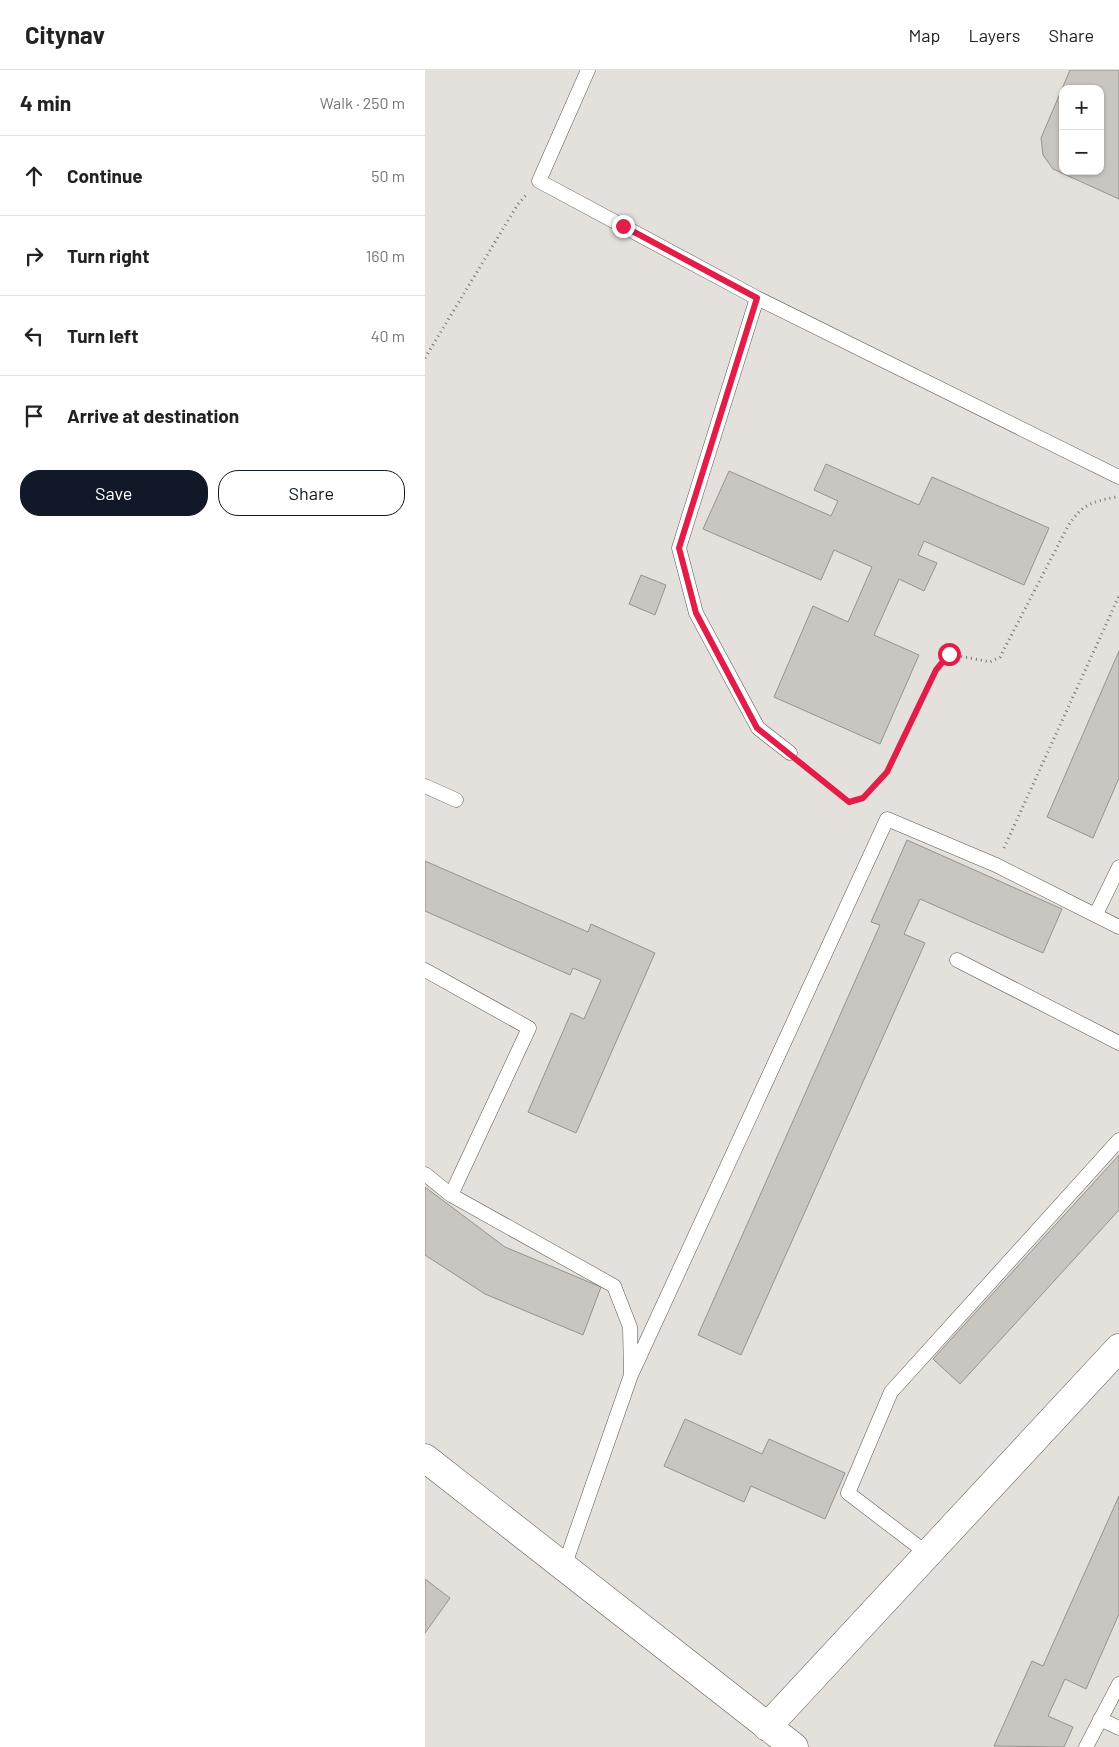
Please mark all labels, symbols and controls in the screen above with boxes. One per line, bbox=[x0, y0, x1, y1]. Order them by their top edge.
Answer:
text: Citynav bbox=[25, 20, 105, 49]
text: Map bbox=[908, 24, 940, 46]
text: Layers bbox=[968, 24, 1021, 46]
text: Share bbox=[1049, 24, 1094, 46]
map controls bbox=[1059, 85, 1104, 175]
button: + bbox=[1059, 85, 1104, 130]
text: 4 min bbox=[20, 90, 71, 115]
text: Walk · 250 m bbox=[320, 93, 405, 112]
button: − bbox=[1059, 130, 1104, 175]
icon: ahead bbox=[20, 162, 48, 190]
text: Continue bbox=[67, 164, 143, 187]
text: 50 m bbox=[371, 166, 405, 185]
route end bbox=[612, 215, 635, 238]
icon: right bbox=[20, 242, 48, 270]
text: Turn right bbox=[67, 244, 149, 267]
text: 160 m bbox=[366, 246, 405, 265]
icon: left bbox=[20, 322, 48, 350]
text: Turn left bbox=[67, 324, 138, 347]
text: 40 m bbox=[371, 326, 405, 345]
icon: arrive bbox=[20, 402, 48, 430]
text: Arrive at destination bbox=[67, 404, 239, 427]
button: Save bbox=[20, 470, 208, 516]
button: Share bbox=[218, 470, 405, 516]
route start bbox=[938, 643, 961, 666]

